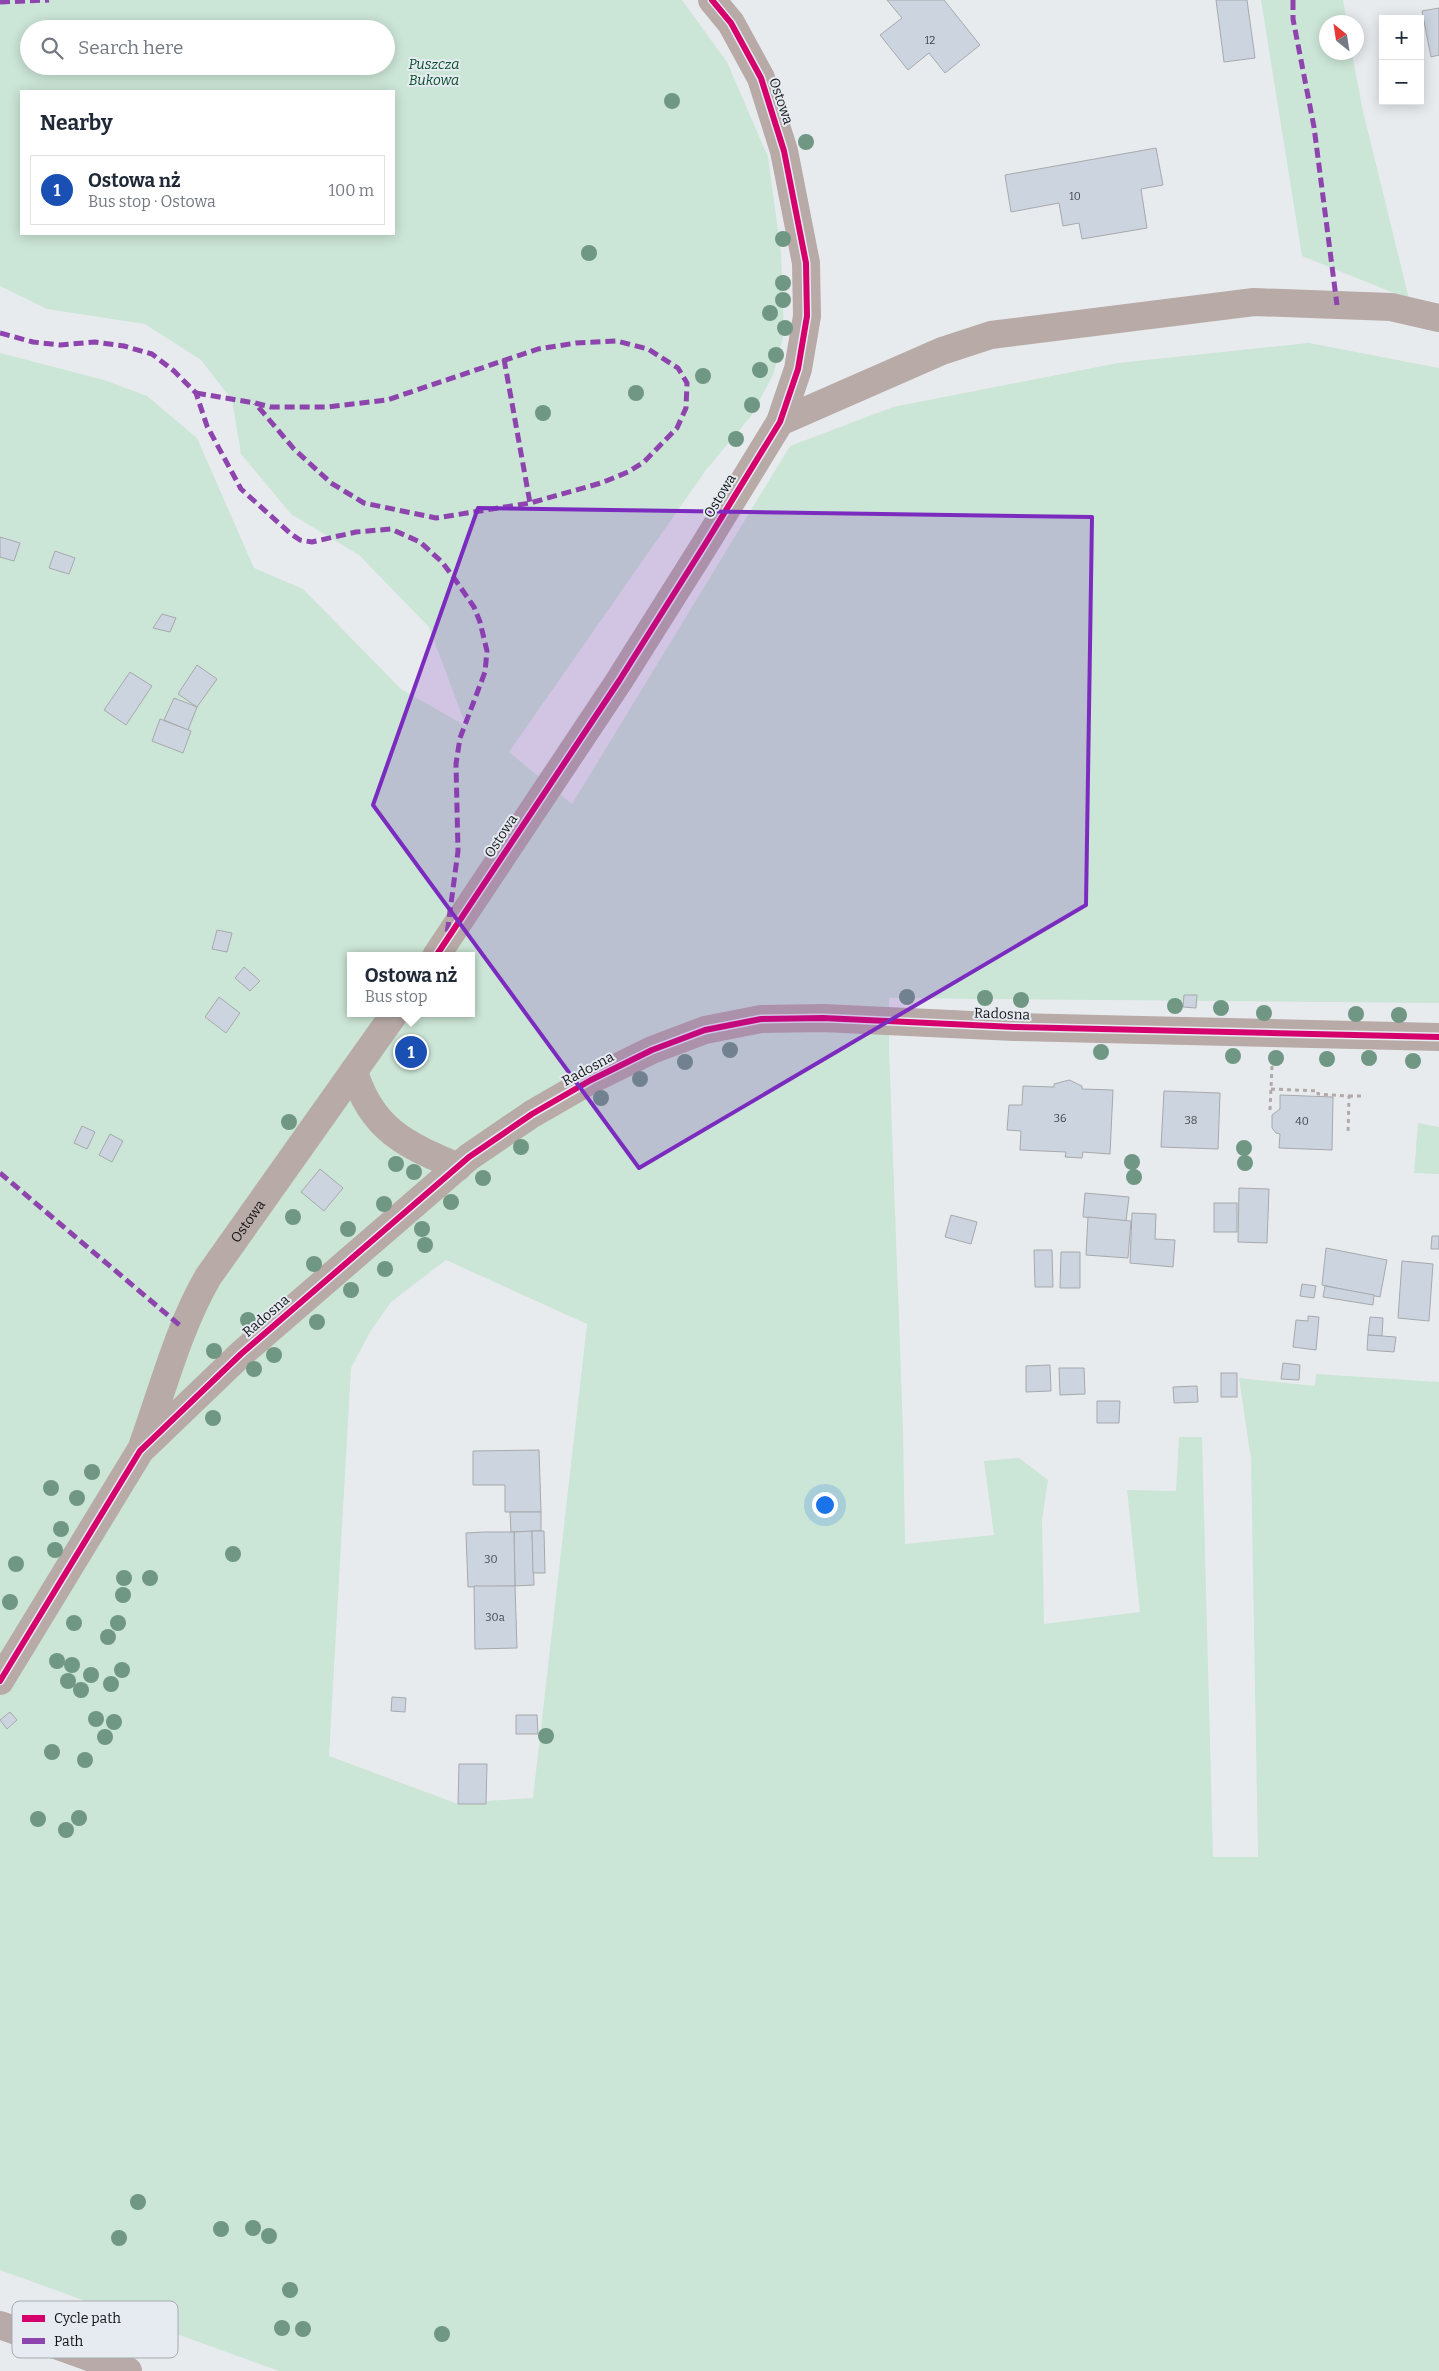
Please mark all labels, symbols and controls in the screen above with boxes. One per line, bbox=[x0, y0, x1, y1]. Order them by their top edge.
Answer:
north arrow bbox=[1319, 15, 1364, 60]
map controls bbox=[1379, 15, 1424, 105]
button: + bbox=[1379, 15, 1424, 60]
search box bbox=[20, 20, 395, 75]
icon: search bbox=[38, 34, 66, 62]
house number: 12 bbox=[925, 34, 935, 47]
text: Search here bbox=[78, 36, 183, 59]
park label: Puszcza Bukowa bbox=[408, 56, 460, 89]
button: − bbox=[1379, 60, 1424, 105]
street label: Ostowa bbox=[765, 75, 797, 127]
text: Nearby bbox=[40, 110, 113, 136]
text: Ostowa nż bbox=[88, 169, 180, 192]
text: 1 bbox=[54, 181, 60, 200]
text: 100 m bbox=[329, 181, 374, 200]
house number: 10 bbox=[1069, 190, 1081, 203]
text: Bus stop · Ostowa bbox=[88, 192, 216, 211]
street label: Ostowa bbox=[700, 471, 740, 521]
street label: Ostowa bbox=[481, 811, 521, 861]
popup bbox=[347, 952, 475, 1017]
text: Ostowa nż bbox=[365, 964, 457, 987]
text: Bus stop bbox=[365, 987, 428, 1006]
street label: Radosna bbox=[974, 1005, 1031, 1023]
pin: 1 bbox=[395, 1033, 427, 1071]
street label: Radosna bbox=[559, 1048, 617, 1090]
house number: 36 bbox=[1054, 1112, 1066, 1125]
house number: 38 bbox=[1185, 1114, 1197, 1127]
house number: 40 bbox=[1295, 1115, 1309, 1128]
street label: Ostowa bbox=[227, 1196, 269, 1246]
street label: Radosna bbox=[239, 1291, 293, 1341]
your location bbox=[812, 1492, 838, 1518]
house number: 30 bbox=[484, 1553, 498, 1566]
house number: 30a bbox=[485, 1611, 505, 1624]
legend bbox=[12, 2301, 178, 2358]
text: Cycle path bbox=[54, 2310, 121, 2327]
text: Path bbox=[54, 2333, 84, 2350]

